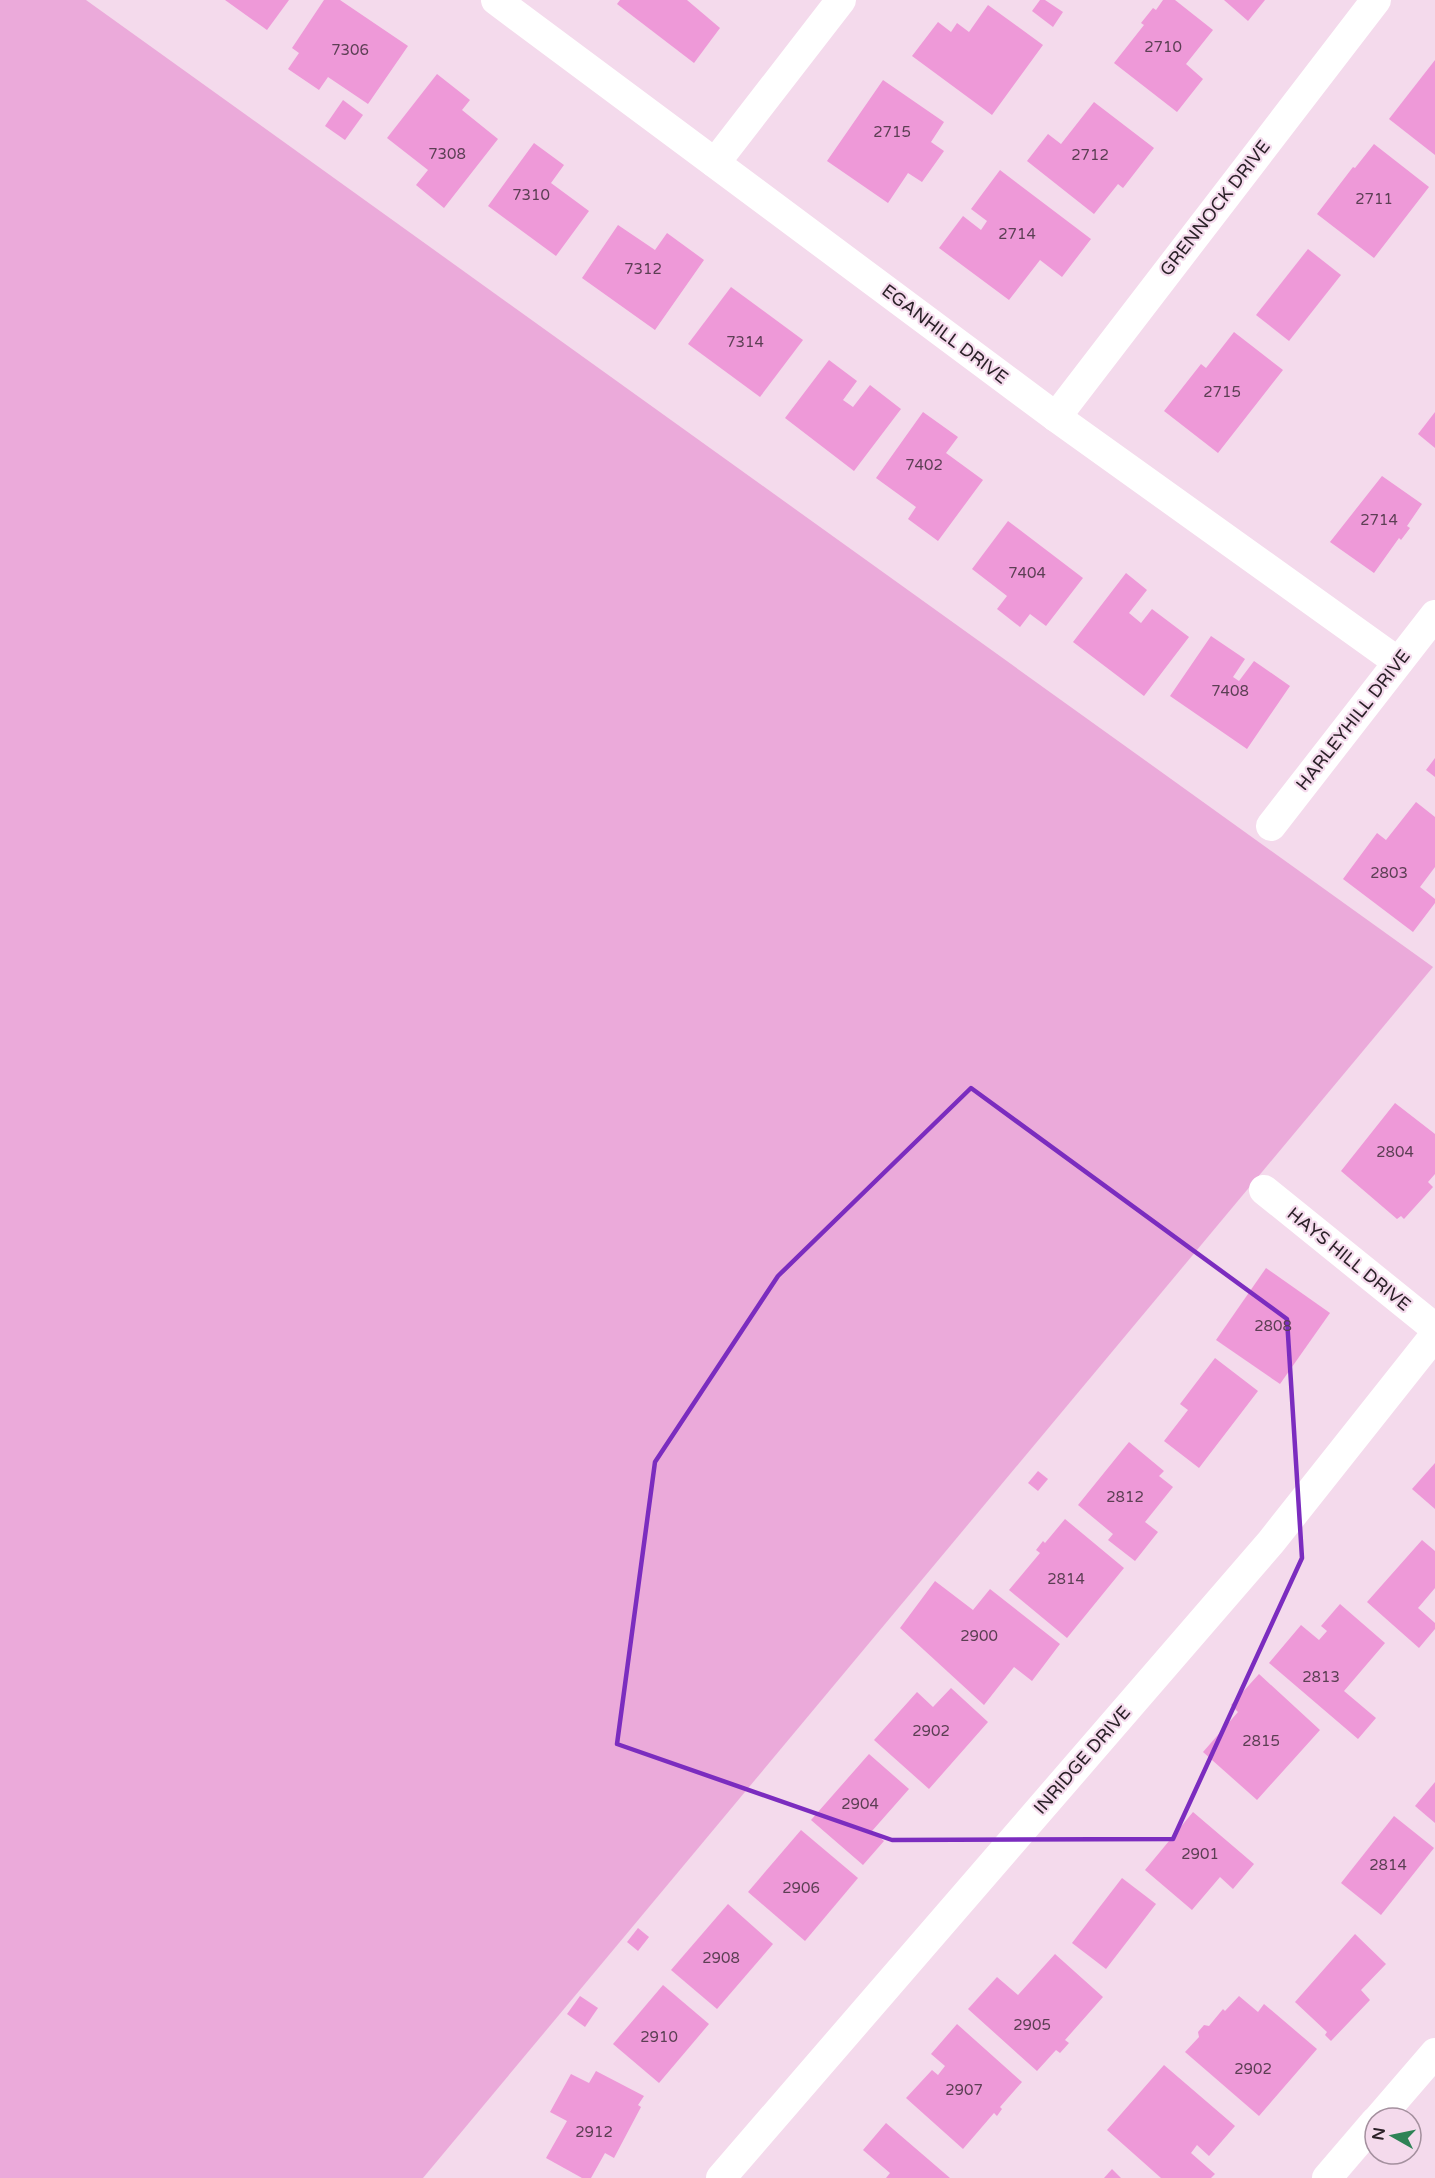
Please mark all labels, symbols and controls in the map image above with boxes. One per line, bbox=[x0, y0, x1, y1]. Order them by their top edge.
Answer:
house number: 2710 bbox=[1144, 38, 1182, 56]
house number: 7306 bbox=[331, 41, 369, 59]
house number: 2715 bbox=[873, 123, 911, 141]
street label: GRENNOCK DRIVE bbox=[1155, 136, 1275, 280]
house number: 7308 bbox=[428, 145, 466, 163]
house number: 2712 bbox=[1071, 146, 1109, 164]
house number: 7310 bbox=[512, 186, 550, 204]
house number: 2711 bbox=[1355, 190, 1393, 208]
house number: 2714 bbox=[998, 225, 1036, 243]
house number: 7312 bbox=[624, 260, 662, 278]
street label: EGANHILL DRIVE bbox=[878, 279, 1012, 389]
house number: 7314 bbox=[726, 333, 764, 351]
house number: 2715 bbox=[1203, 383, 1241, 401]
house number: 7402 bbox=[905, 456, 943, 474]
house number: 2714 bbox=[1360, 511, 1398, 529]
house number: 7404 bbox=[1008, 564, 1046, 582]
street label: HARLEYHILL DRIVE bbox=[1291, 645, 1415, 795]
house number: 7408 bbox=[1211, 682, 1249, 700]
house number: 2803 bbox=[1370, 864, 1408, 882]
house number: 2804 bbox=[1376, 1143, 1414, 1161]
street label: HAYS HILL DRIVE bbox=[1283, 1202, 1415, 1316]
house number: 2808 bbox=[1254, 1317, 1292, 1335]
house number: 2812 bbox=[1106, 1488, 1144, 1506]
house number: 2814 bbox=[1047, 1570, 1085, 1588]
house number: 2900 bbox=[960, 1627, 998, 1645]
house number: 2813 bbox=[1302, 1668, 1340, 1686]
street label: INRIDGE DRIVE bbox=[1029, 1701, 1135, 1819]
house number: 2902 bbox=[912, 1722, 950, 1740]
house number: 2815 bbox=[1242, 1732, 1280, 1750]
house number: 2904 bbox=[841, 1795, 879, 1813]
house number: 2901 bbox=[1181, 1845, 1219, 1863]
house number: 2814 bbox=[1369, 1856, 1407, 1874]
house number: 2906 bbox=[782, 1879, 820, 1897]
house number: 2908 bbox=[702, 1949, 740, 1967]
house number: 2905 bbox=[1013, 2016, 1051, 2034]
house number: 2910 bbox=[640, 2028, 678, 2046]
house number: 2902 bbox=[1234, 2060, 1272, 2078]
house number: 2907 bbox=[945, 2081, 983, 2099]
north arrow bbox=[1363, 2106, 1423, 2166]
house number: 2912 bbox=[575, 2123, 613, 2141]
text: N bbox=[1368, 2126, 1390, 2142]

